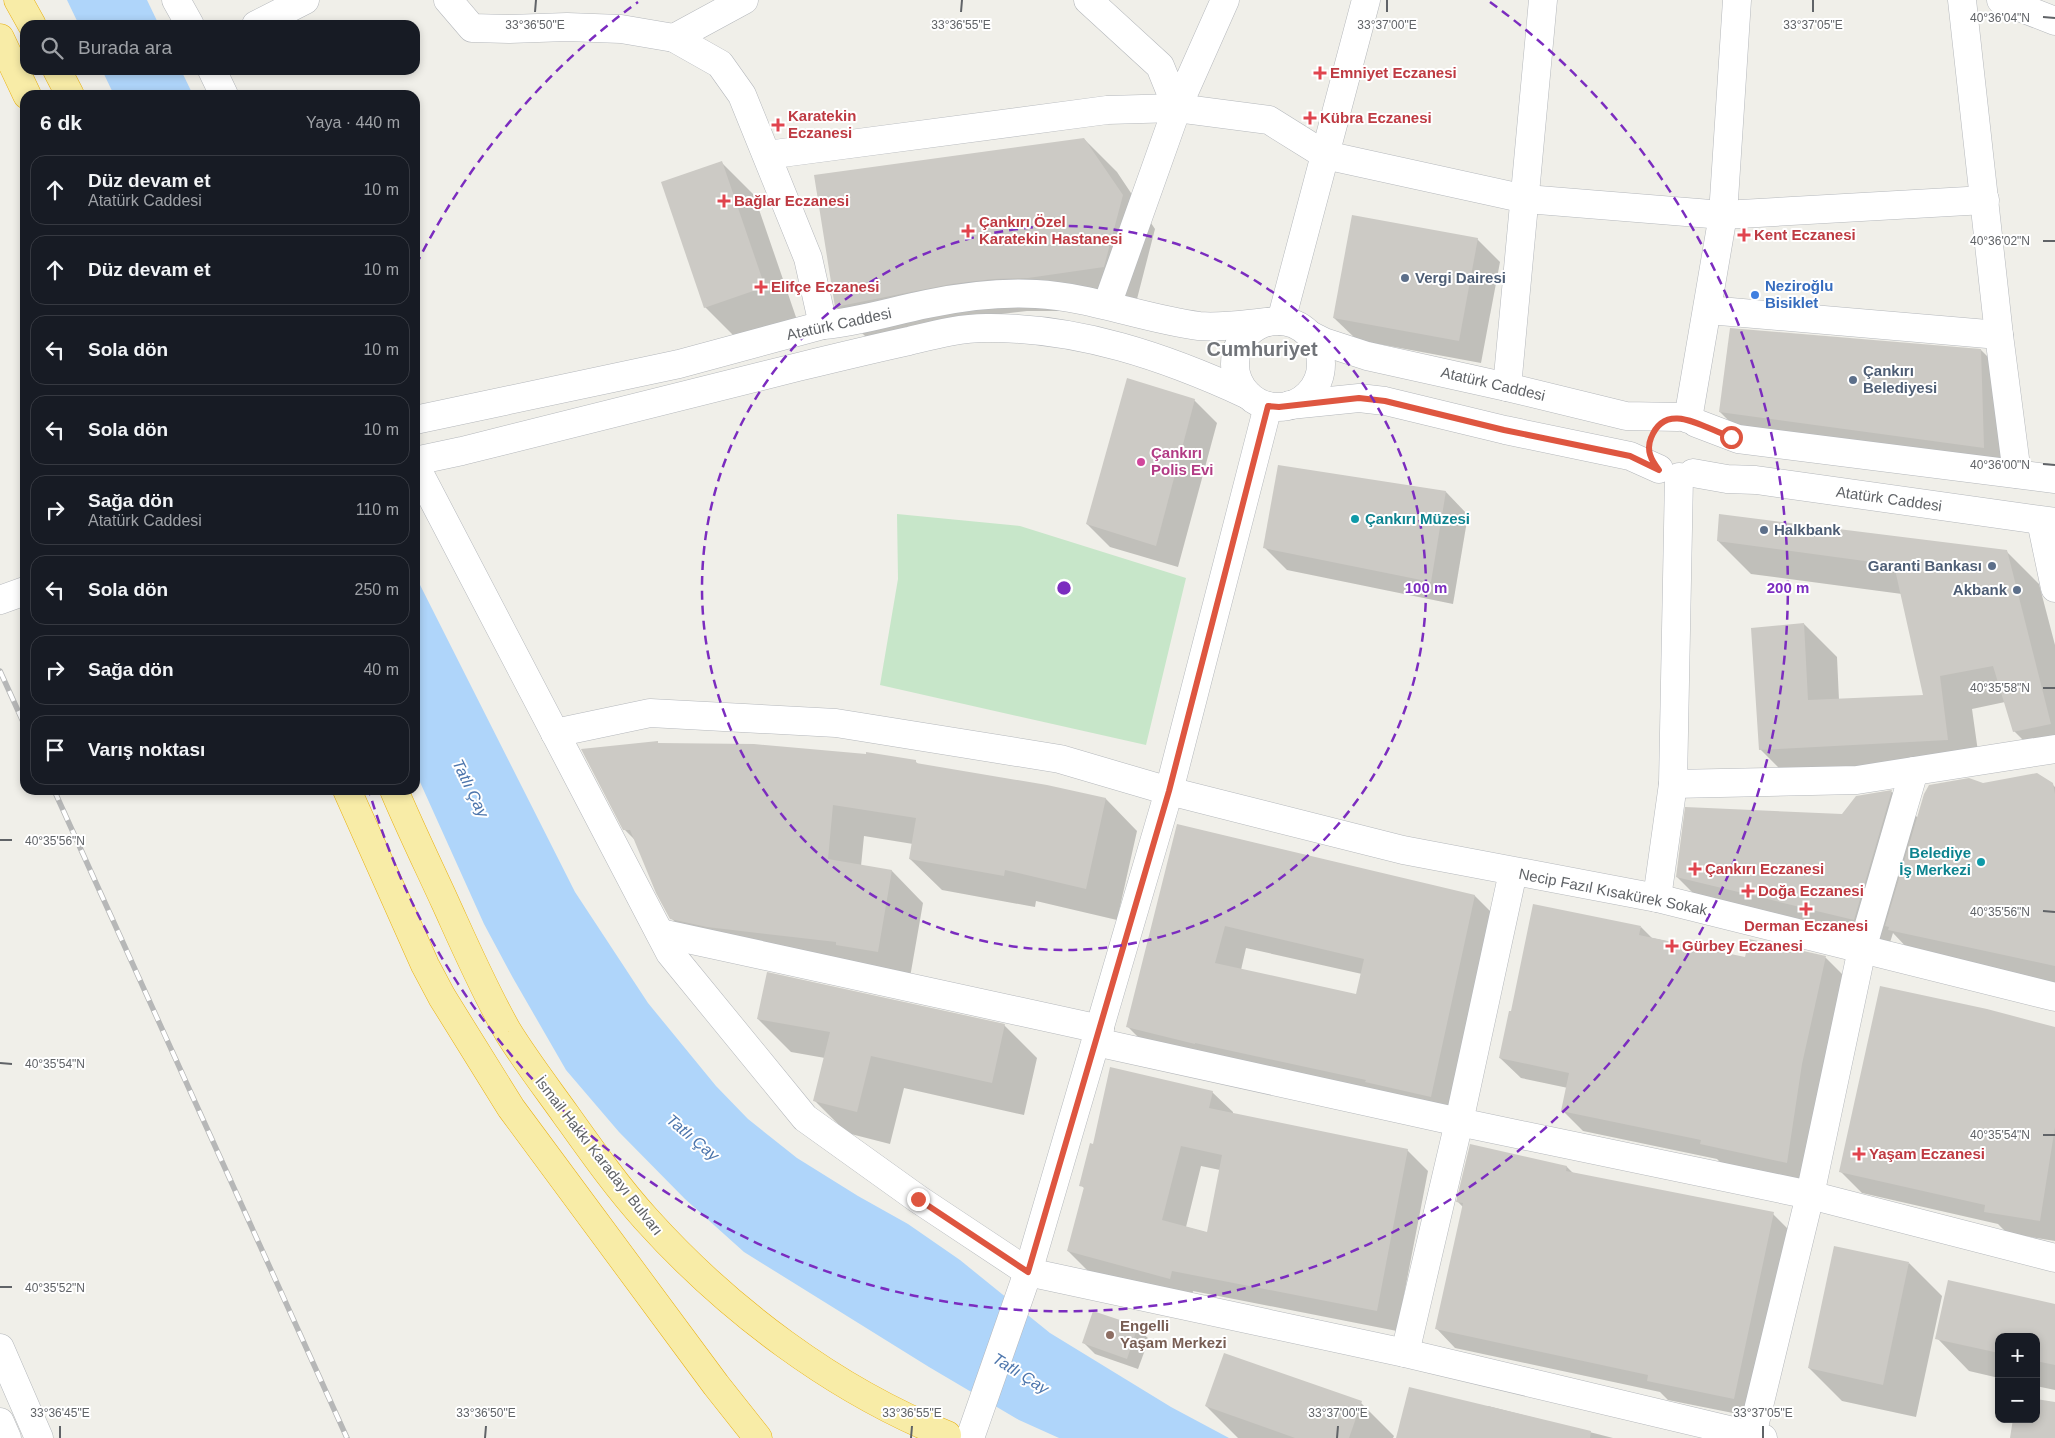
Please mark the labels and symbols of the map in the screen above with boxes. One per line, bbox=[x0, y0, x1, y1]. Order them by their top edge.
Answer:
text: 40°36'04"N bbox=[1970, 11, 2030, 25]
text: 33°36'50"E bbox=[505, 18, 565, 32]
text: 33°36'55"E bbox=[931, 18, 991, 32]
text: 33°37'00"E bbox=[1357, 18, 1417, 32]
text: 33°37'05"E bbox=[1783, 18, 1843, 32]
place label: Emniyet Eczanesi bbox=[1330, 64, 1457, 81]
marker: Emniyet Eczanesi bbox=[1314, 67, 1326, 79]
place label: Karatekin Eczanesi bbox=[788, 107, 856, 141]
place label: Kübra Eczanesi bbox=[1320, 109, 1432, 126]
marker: Kübra Eczanesi bbox=[1304, 112, 1316, 124]
marker: Karatekin Eczanesi bbox=[772, 119, 784, 131]
place label: Bağlar Eczanesi bbox=[734, 192, 849, 209]
marker: Bağlar Eczanesi bbox=[718, 195, 730, 207]
place label: Çankırı Özel Karatekin Hastanesi bbox=[979, 213, 1122, 247]
marker: Çankırı Özel Karatekin Hastanesi bbox=[961, 224, 975, 238]
place label: Kent Eczanesi bbox=[1754, 226, 1856, 243]
marker: Kent Eczanesi bbox=[1738, 229, 1750, 241]
text: 40°36'02"N bbox=[1970, 234, 2030, 248]
place label: Vergi Dairesi bbox=[1415, 269, 1506, 286]
marker: Vergi Dairesi bbox=[1399, 272, 1411, 284]
place label: Neziroğlu Bisiklet bbox=[1765, 277, 1833, 311]
place label: Elifçe Eczanesi bbox=[771, 278, 879, 295]
marker: Elifçe Eczanesi bbox=[755, 281, 767, 293]
marker: Neziroğlu Bisiklet bbox=[1749, 289, 1761, 301]
street label: Atatürk Caddesi bbox=[785, 304, 893, 343]
district label: Cumhuriyet bbox=[1206, 338, 1318, 360]
place label: Çankırı Belediyesi bbox=[1863, 362, 1937, 396]
street label: Atatürk Caddesi bbox=[1439, 363, 1547, 404]
marker: Çankırı Belediyesi bbox=[1847, 374, 1859, 386]
route start bbox=[1720, 426, 1743, 449]
place label: Çankırı Polis Evi bbox=[1151, 444, 1214, 478]
marker: Çankırı Polis Evi bbox=[1135, 456, 1147, 468]
text: 40°36'00"N bbox=[1970, 458, 2030, 472]
street label: Atatürk Caddesi bbox=[1835, 483, 1943, 514]
place label: Çankırı Müzesi bbox=[1365, 510, 1470, 527]
marker: Çankırı Müzesi bbox=[1349, 513, 1361, 525]
place label: Halkbank bbox=[1774, 521, 1841, 538]
marker: Halkbank bbox=[1758, 524, 1770, 536]
place label: Garanti Bankası bbox=[1868, 557, 1982, 574]
marker: Garanti Bankası bbox=[1986, 560, 1998, 572]
centre of rings bbox=[1055, 579, 1073, 597]
text: 100 m bbox=[1405, 579, 1447, 596]
text: 200 m bbox=[1767, 579, 1809, 596]
place label: Akbank bbox=[1953, 581, 2008, 598]
marker: Akbank bbox=[2011, 584, 2023, 596]
text: 40°35'58"N bbox=[1970, 681, 2030, 695]
water label: Tatlı Çay bbox=[449, 756, 492, 821]
text: 40°35'56"N bbox=[25, 834, 85, 848]
place label: Belediye İş Merkezi bbox=[1899, 844, 1971, 878]
marker: Belediye İş Merkezi bbox=[1975, 856, 1987, 868]
place label: Çankırı Eczanesi bbox=[1705, 860, 1824, 877]
marker: Çankırı Eczanesi bbox=[1689, 863, 1701, 875]
street label: Necip Fazıl Kısakürek Sokak bbox=[1517, 865, 1709, 918]
place label: Doğa Eczanesi bbox=[1758, 882, 1864, 899]
marker: Doğa Eczanesi bbox=[1742, 885, 1754, 897]
marker: Derman Eczanesi bbox=[1800, 903, 1812, 915]
text: 40°35'56"N bbox=[1970, 905, 2030, 919]
place label: Derman Eczanesi bbox=[1744, 917, 1868, 934]
place label: Gürbey Eczanesi bbox=[1682, 937, 1803, 954]
marker: Gürbey Eczanesi bbox=[1666, 940, 1678, 952]
text: 40°35'54"N bbox=[25, 1057, 85, 1071]
street label: İsmail Hakkı Karadayı Bulvarı bbox=[532, 1073, 667, 1238]
water label: Tatlı Çay bbox=[663, 1111, 723, 1165]
text: 40°35'54"N bbox=[1970, 1128, 2030, 1142]
place label: Yaşam Eczanesi bbox=[1869, 1145, 1985, 1162]
marker: Yaşam Eczanesi bbox=[1853, 1148, 1865, 1160]
route end bbox=[907, 1188, 930, 1211]
text: 40°35'52"N bbox=[25, 1281, 85, 1295]
place label: Engelli Yaşam Merkezi bbox=[1120, 1317, 1227, 1351]
marker: Engelli Yaşam Merkezi bbox=[1104, 1329, 1116, 1341]
water label: Tatlı Çay bbox=[990, 1350, 1053, 1398]
text: 33°36'45"E bbox=[30, 1406, 90, 1420]
text: 33°36'50"E bbox=[456, 1406, 516, 1420]
text: 33°36'55"E bbox=[882, 1406, 942, 1420]
text: 33°37'00"E bbox=[1308, 1406, 1368, 1420]
text: 33°37'05"E bbox=[1733, 1406, 1793, 1420]

